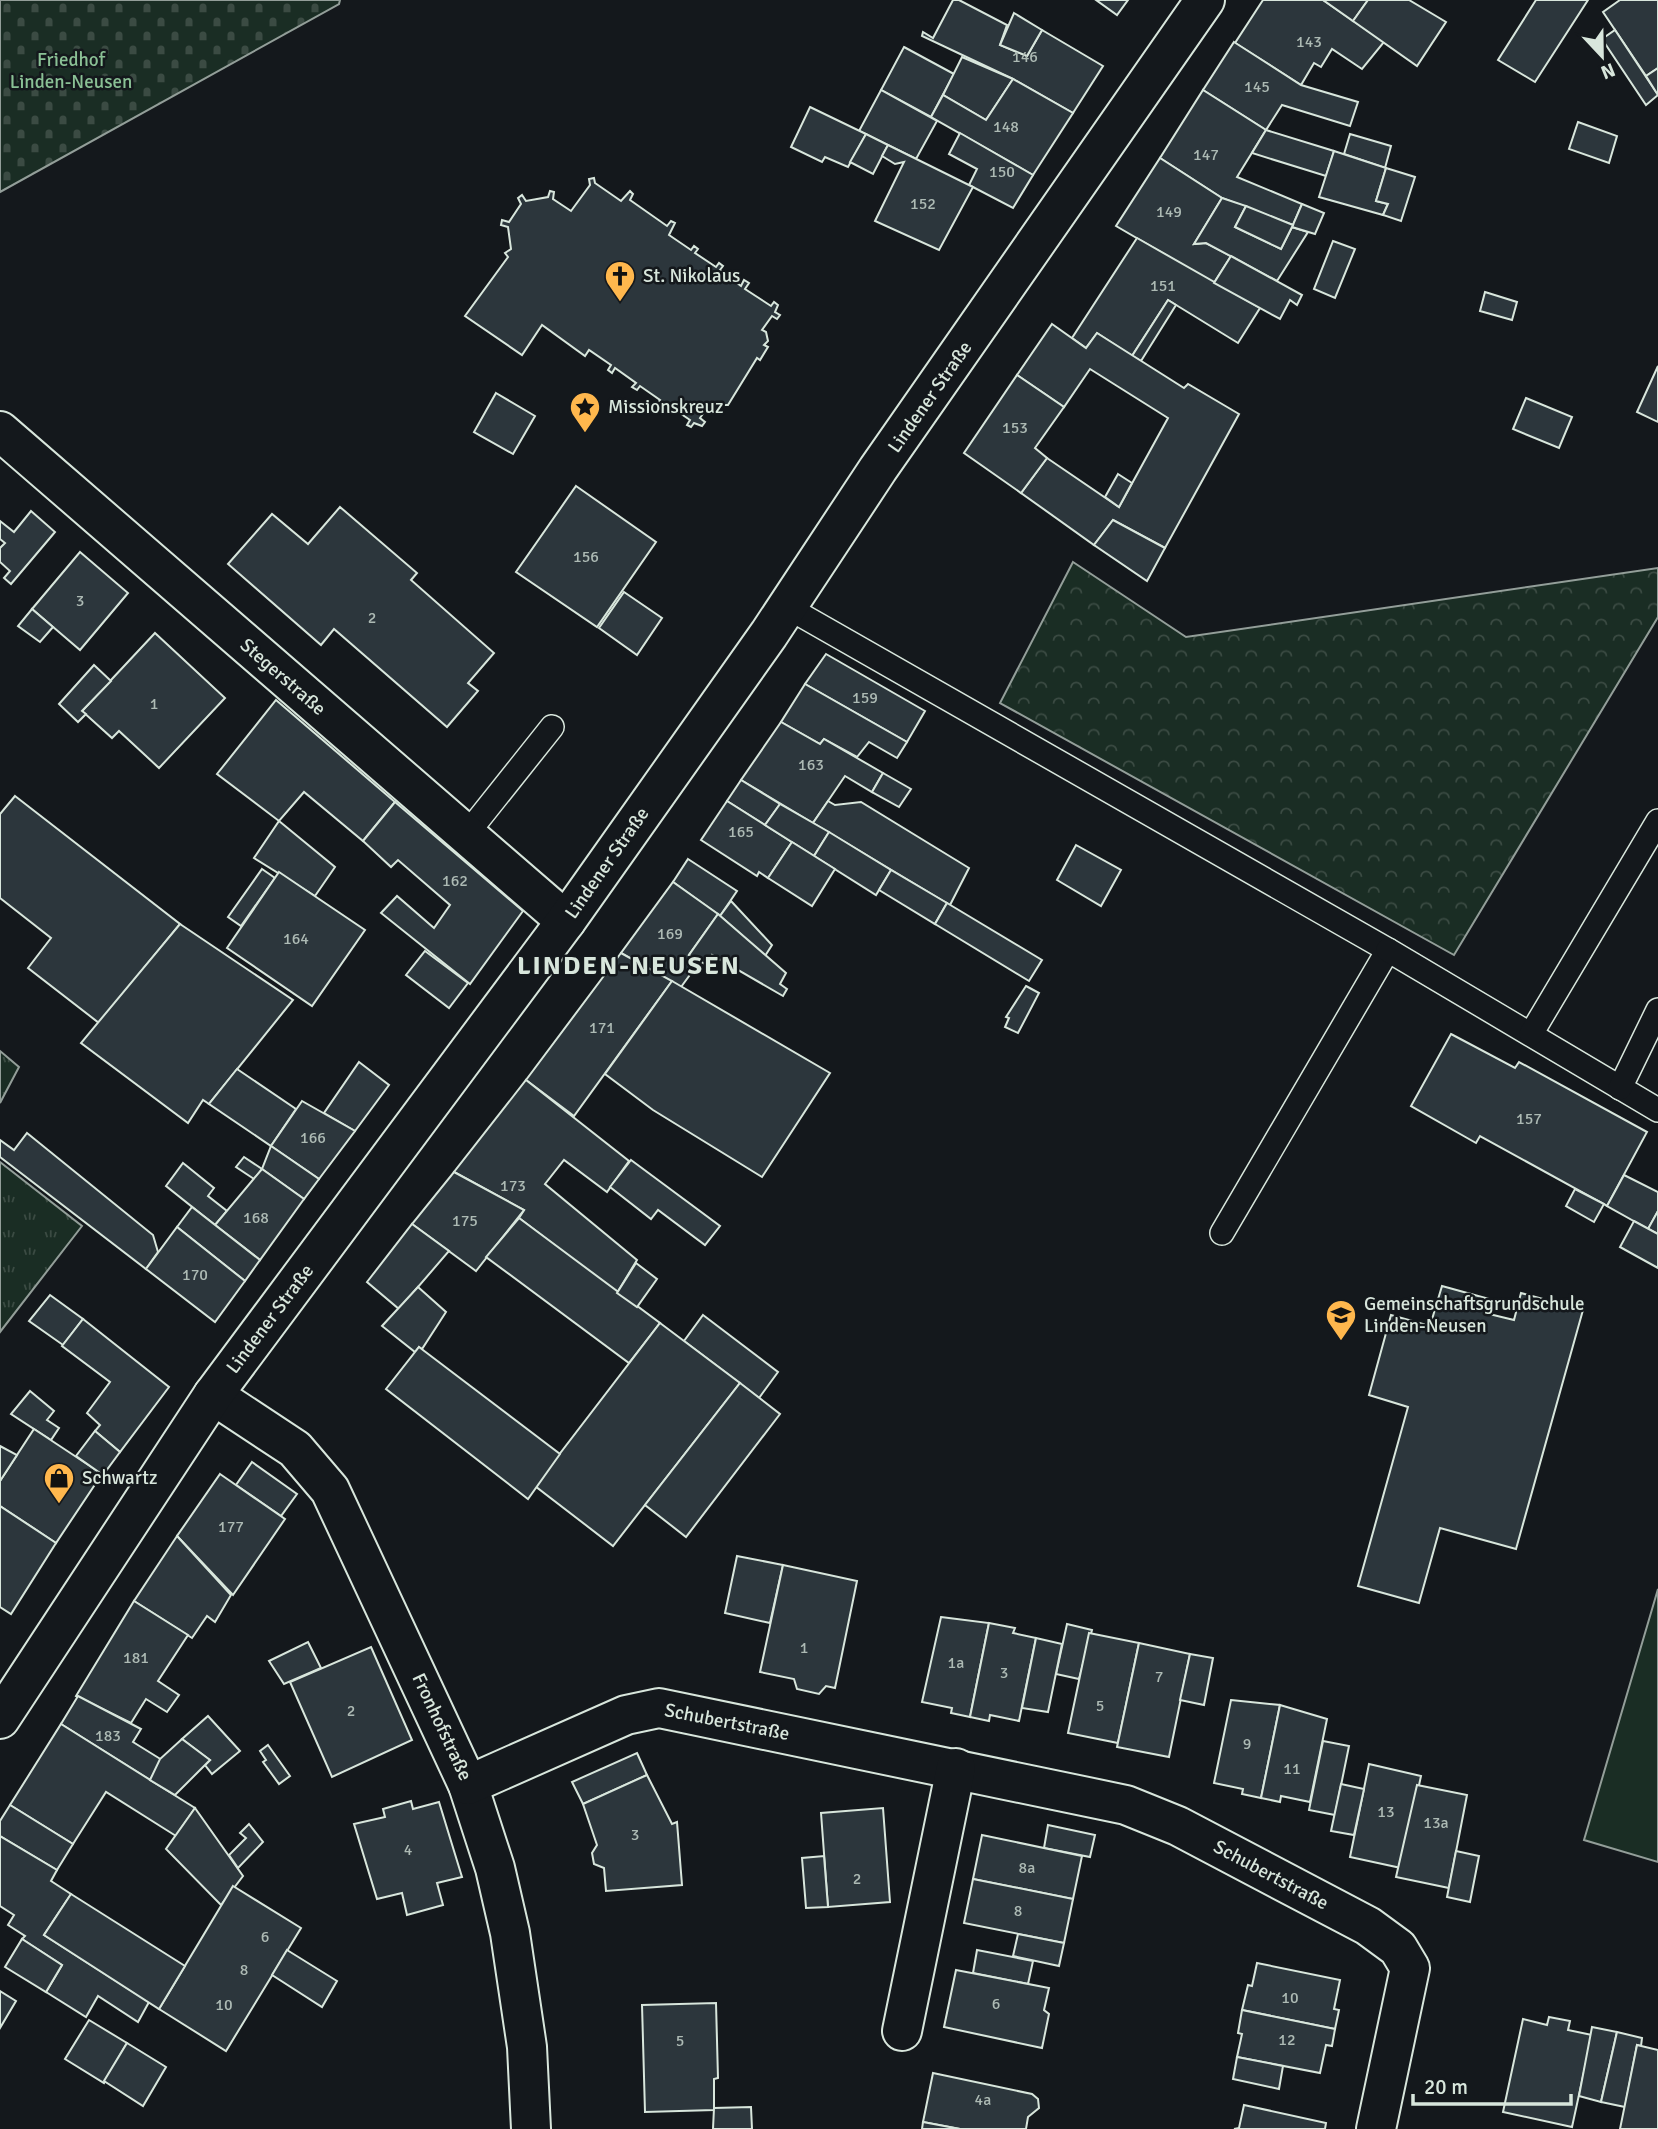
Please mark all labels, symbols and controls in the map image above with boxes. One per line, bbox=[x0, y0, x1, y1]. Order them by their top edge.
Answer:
north arrow bbox=[1567, 21, 1637, 91]
house number: 143 bbox=[1296, 32, 1322, 52]
house number: 146 bbox=[1012, 47, 1038, 67]
park label: Friedhof Linden-Neusen bbox=[10, 48, 132, 94]
text: N bbox=[1597, 57, 1619, 84]
house number: 145 bbox=[1244, 77, 1270, 97]
house number: 148 bbox=[993, 117, 1019, 137]
house number: 147 bbox=[1193, 145, 1219, 165]
house number: 150 bbox=[989, 162, 1015, 182]
house number: 152 bbox=[910, 194, 936, 214]
house number: 149 bbox=[1156, 202, 1182, 222]
church icon: St. Nikolaus bbox=[603, 259, 637, 303]
place label: St. Nikolaus bbox=[643, 264, 740, 288]
house number: 151 bbox=[1150, 276, 1176, 296]
street label: Lindener Straße bbox=[883, 337, 977, 457]
place icon: Missionskreuz bbox=[568, 390, 602, 434]
place label: Missionskreuz bbox=[608, 395, 723, 419]
house number: 153 bbox=[1002, 418, 1028, 438]
house number: 156 bbox=[573, 547, 599, 567]
house number: 3 bbox=[76, 591, 84, 611]
house number: 2 bbox=[368, 608, 376, 628]
street label: Stegerstraße bbox=[235, 633, 331, 721]
house number: 159 bbox=[852, 688, 878, 708]
house number: 1 bbox=[150, 694, 158, 714]
house number: 163 bbox=[798, 755, 824, 775]
street label: Lindener Straße bbox=[560, 803, 654, 923]
house number: 165 bbox=[728, 822, 754, 842]
house number: 162 bbox=[442, 871, 468, 891]
house number: 169 bbox=[657, 924, 683, 944]
house number: 164 bbox=[283, 929, 309, 949]
district label: LINDEN-NEUSEN bbox=[517, 950, 741, 982]
house number: 171 bbox=[589, 1018, 615, 1038]
house number: 157 bbox=[1516, 1109, 1542, 1129]
house number: 166 bbox=[300, 1128, 326, 1148]
house number: 173 bbox=[500, 1176, 526, 1196]
house number: 168 bbox=[243, 1208, 269, 1228]
house number: 175 bbox=[452, 1211, 478, 1231]
street label: Lindener Straße bbox=[221, 1260, 319, 1378]
house number: 170 bbox=[182, 1265, 208, 1285]
place label: Gemeinschaftsgrundschule Linden-Neusen bbox=[1364, 1292, 1585, 1338]
school or university icon: Gemeinschaftsgrundschule Linden-Neusen bbox=[1324, 1298, 1358, 1342]
shop icon: Schwartz bbox=[42, 1461, 76, 1505]
place label: Schwartz bbox=[82, 1466, 158, 1490]
house number: 177 bbox=[218, 1517, 244, 1537]
house number: 1 bbox=[800, 1638, 808, 1658]
house number: 181 bbox=[123, 1648, 149, 1668]
house number: 1a bbox=[948, 1653, 964, 1673]
house number: 3 bbox=[1000, 1663, 1008, 1683]
house number: 7 bbox=[1155, 1667, 1163, 1687]
street label: Fronhofstraße bbox=[407, 1669, 477, 1785]
house number: 5 bbox=[1096, 1696, 1104, 1716]
street label: Schubertstraße bbox=[663, 1698, 791, 1746]
house number: 2 bbox=[347, 1701, 355, 1721]
house number: 183 bbox=[95, 1726, 121, 1746]
house number: 9 bbox=[1243, 1734, 1251, 1754]
house number: 11 bbox=[1283, 1759, 1301, 1779]
house number: 13 bbox=[1377, 1802, 1395, 1822]
house number: 13a bbox=[1423, 1813, 1449, 1833]
house number: 3 bbox=[631, 1825, 639, 1845]
street label: Schubertstraße bbox=[1209, 1835, 1333, 1915]
house number: 4 bbox=[404, 1840, 413, 1860]
house number: 8a bbox=[1019, 1858, 1035, 1878]
house number: 2 bbox=[853, 1869, 861, 1889]
house number: 8 bbox=[1014, 1901, 1022, 1921]
house number: 6 bbox=[261, 1927, 269, 1947]
house number: 8 bbox=[240, 1960, 248, 1980]
house number: 10 bbox=[1281, 1988, 1299, 2008]
house number: 6 bbox=[992, 1994, 1000, 2014]
house number: 10 bbox=[215, 1995, 233, 2015]
house number: 12 bbox=[1278, 2030, 1296, 2050]
house number: 5 bbox=[676, 2031, 684, 2051]
scale bar bbox=[1413, 2062, 1570, 2106]
text: 20 m bbox=[1424, 2074, 1468, 2100]
house number: 4a bbox=[975, 2090, 991, 2110]

